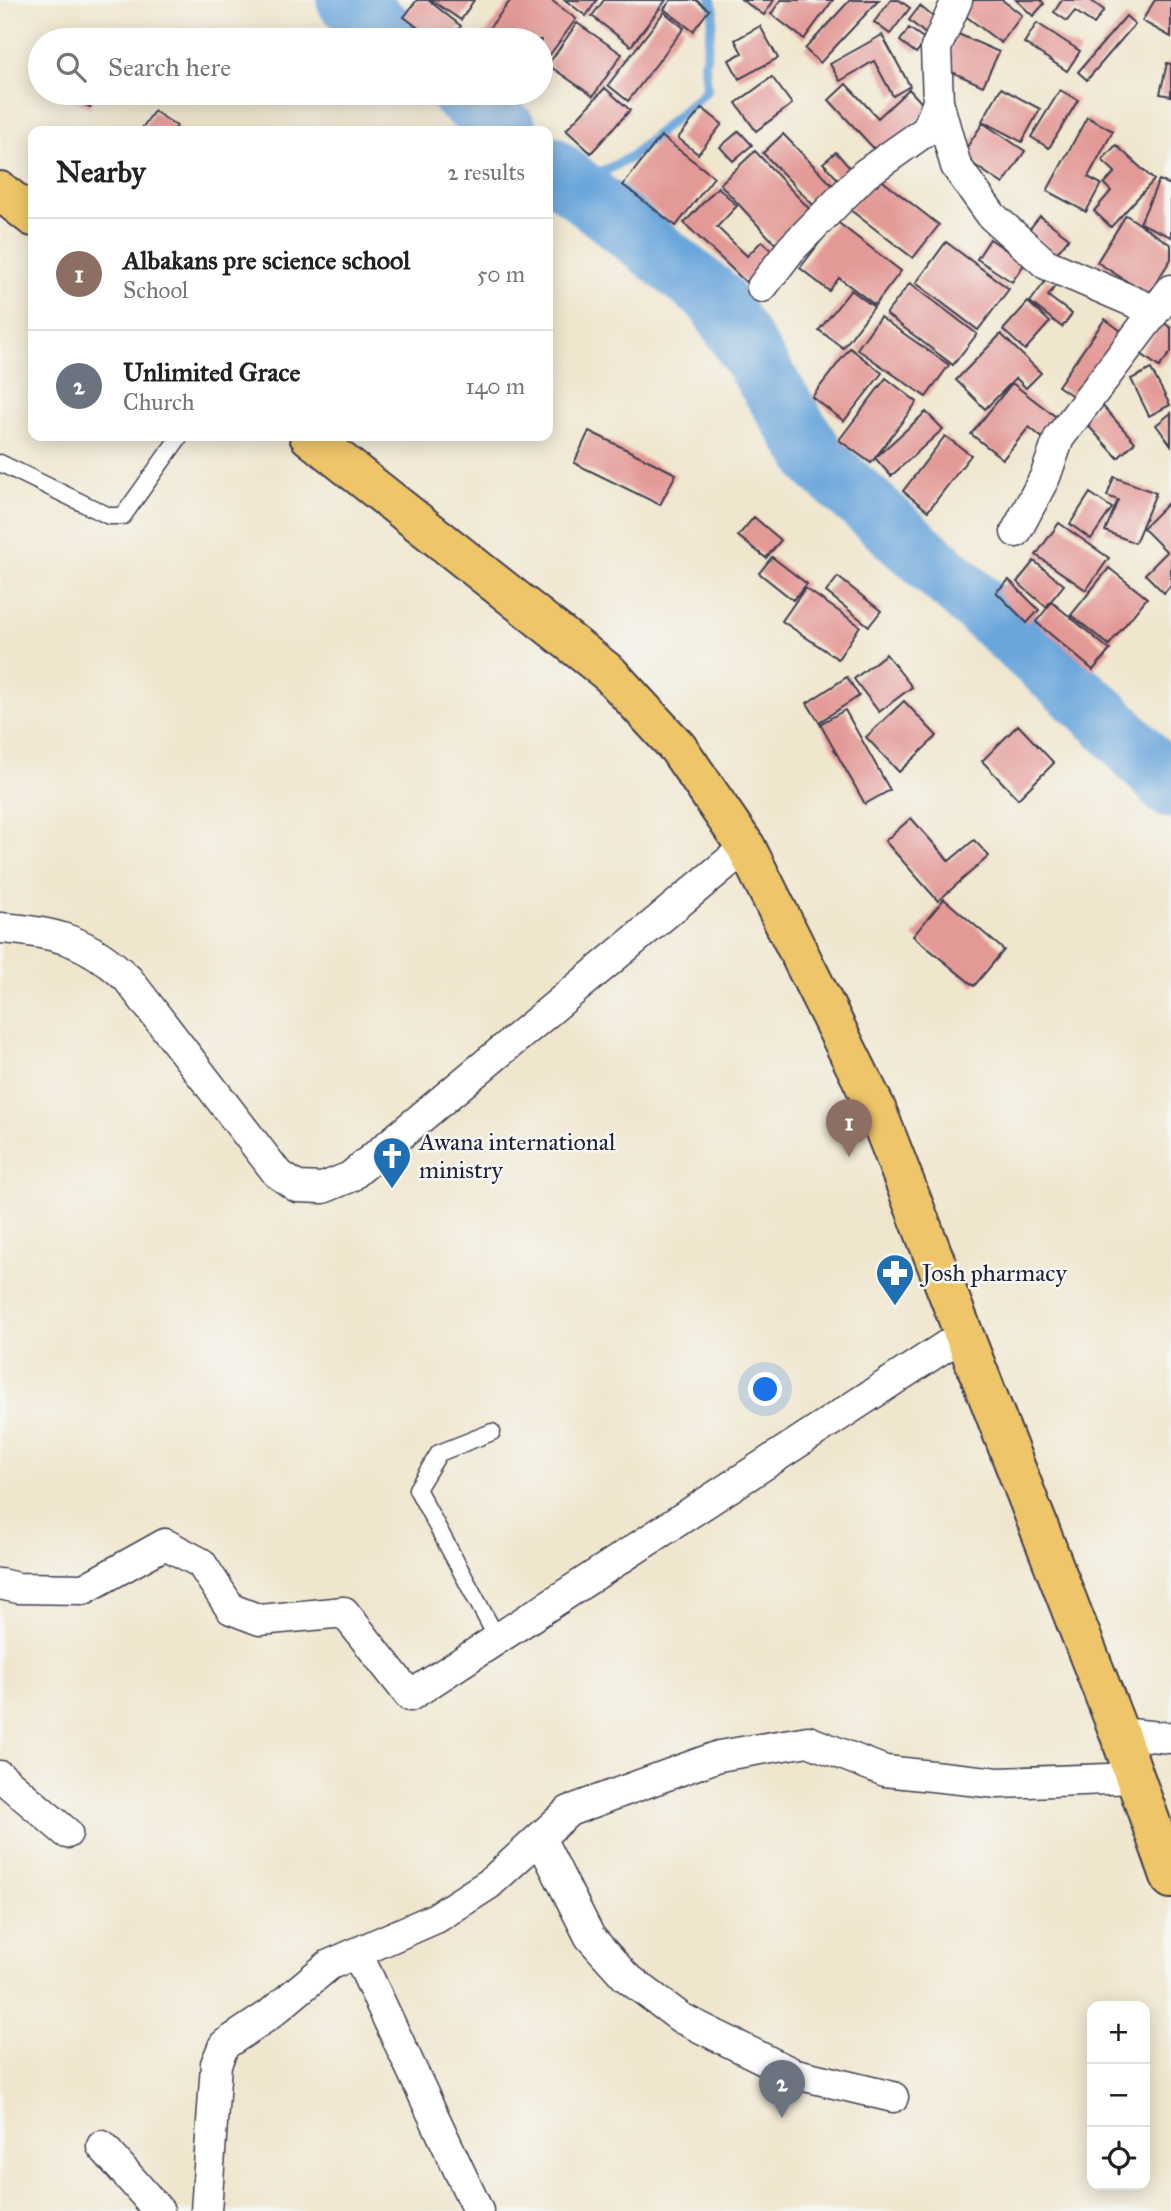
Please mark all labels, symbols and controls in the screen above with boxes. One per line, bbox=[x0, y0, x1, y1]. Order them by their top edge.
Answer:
search box bbox=[28, 28, 553, 105]
icon: search bbox=[52, 48, 90, 86]
text: Search here bbox=[108, 51, 231, 83]
text: Nearby bbox=[56, 154, 146, 190]
text: 2 results bbox=[447, 158, 525, 186]
text: Albakans pre science school bbox=[123, 244, 410, 276]
text: 1 bbox=[74, 260, 84, 288]
text: 50 m bbox=[477, 260, 525, 288]
text: School bbox=[123, 276, 188, 304]
text: Unlimited Grace bbox=[123, 356, 300, 388]
text: 2 bbox=[73, 372, 85, 400]
text: 140 m bbox=[465, 372, 525, 400]
text: Church bbox=[123, 388, 195, 416]
pin: 1 bbox=[826, 1099, 872, 1157]
place label: Awana international ministry bbox=[418, 1127, 616, 1185]
church icon: Awana international ministry bbox=[371, 1135, 413, 1190]
pharmacy icon: Josh pharmacy bbox=[874, 1252, 916, 1307]
place label: Josh pharmacy bbox=[919, 1258, 1067, 1288]
your location bbox=[748, 1372, 782, 1406]
map controls bbox=[1087, 2001, 1150, 2190]
button: + bbox=[1087, 2001, 1150, 2064]
pin: 2 bbox=[759, 2060, 805, 2118]
button: − bbox=[1087, 2064, 1150, 2127]
button: locate bbox=[1087, 2127, 1150, 2190]

